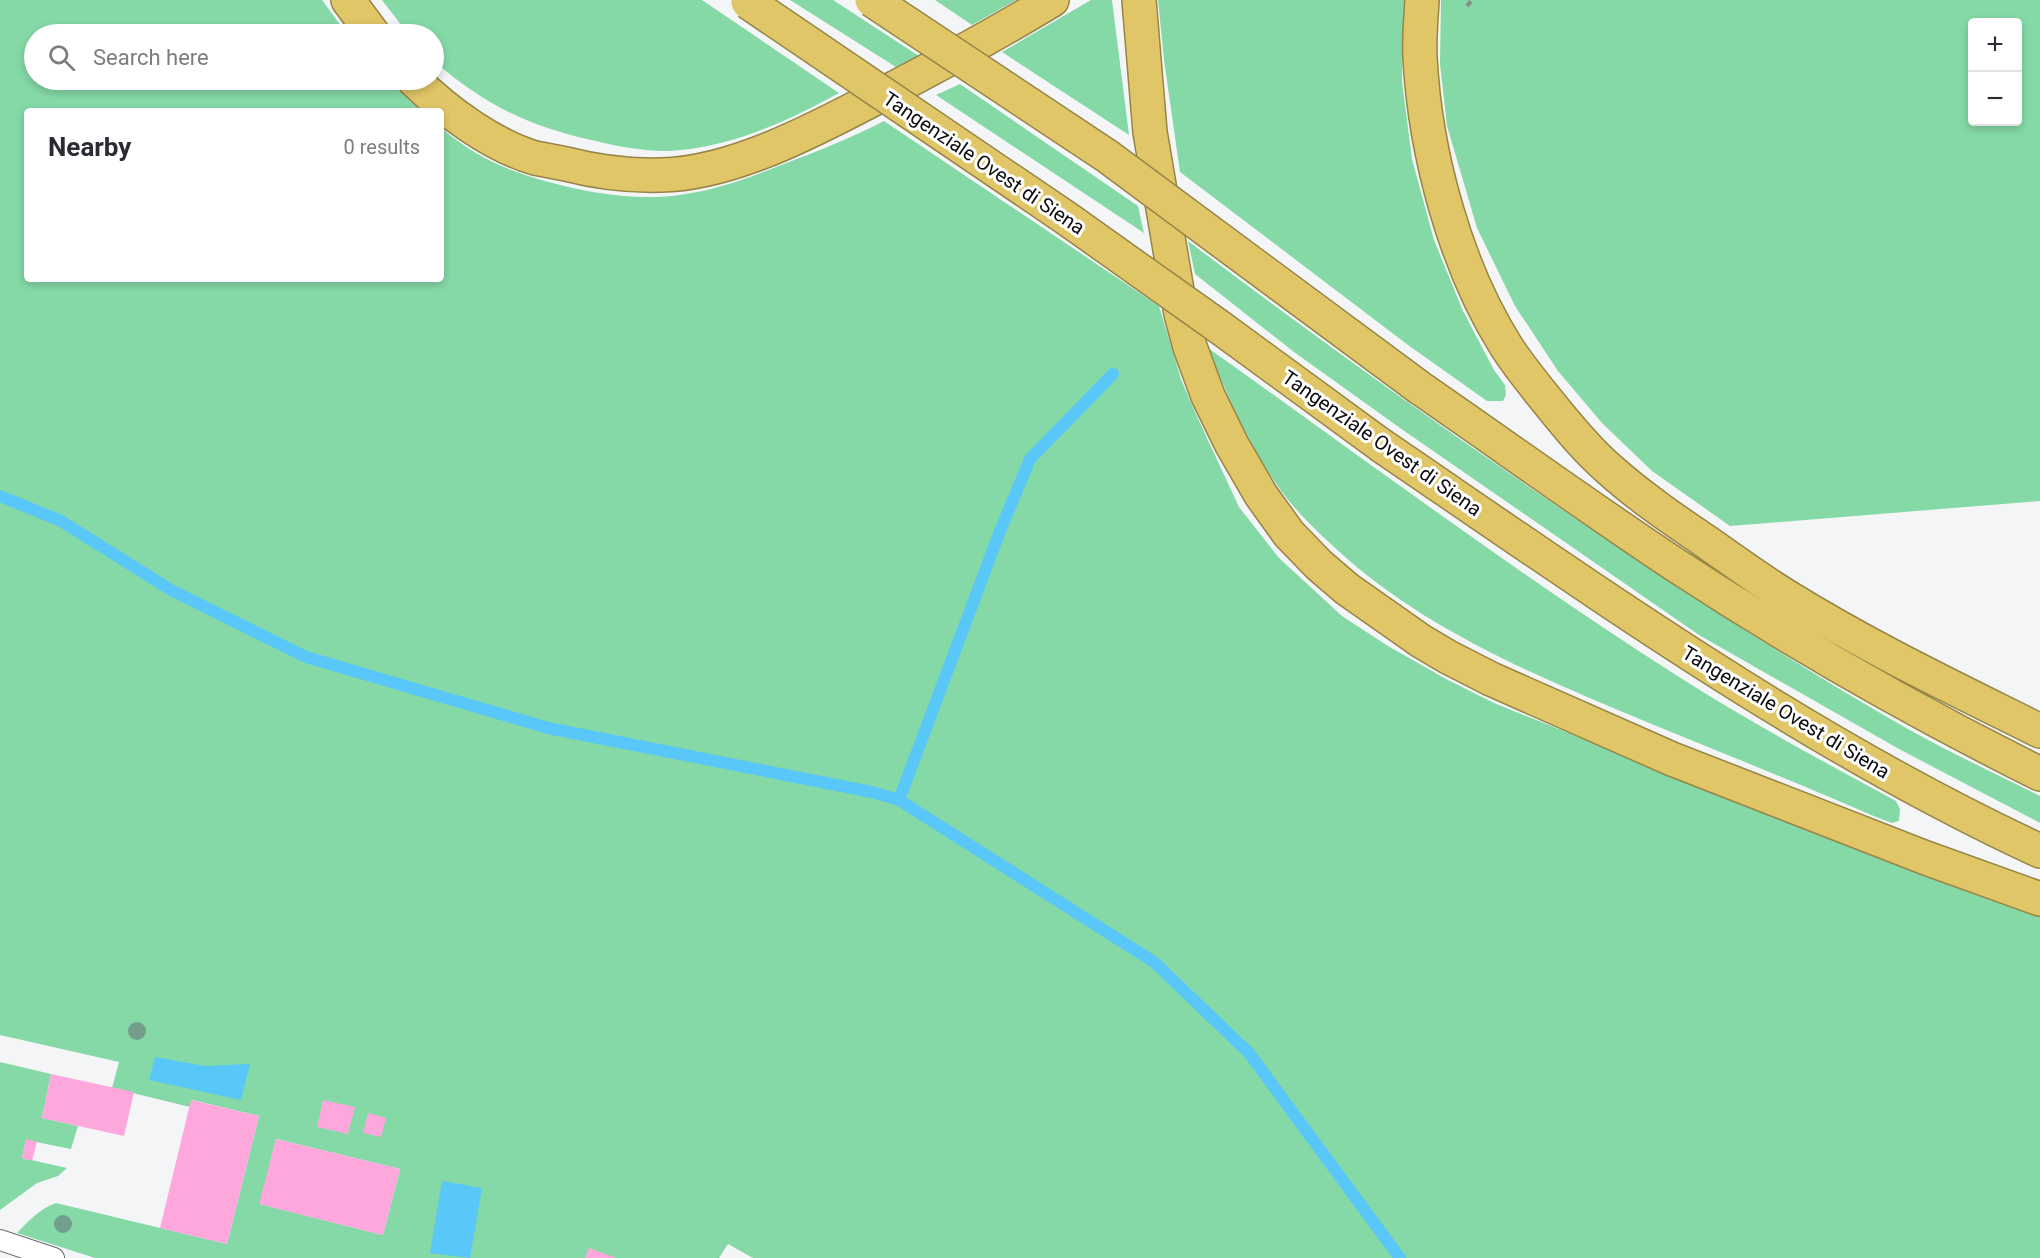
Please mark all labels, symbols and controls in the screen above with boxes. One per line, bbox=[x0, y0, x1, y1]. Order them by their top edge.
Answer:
map controls bbox=[1968, 18, 2022, 126]
button: + bbox=[1968, 18, 2022, 72]
search box bbox=[24, 24, 444, 90]
icon: search bbox=[45, 41, 78, 74]
text: Search here bbox=[93, 45, 209, 70]
button: − bbox=[1968, 72, 2022, 126]
street label: Tangenziale Ovest di Siena bbox=[879, 87, 1089, 239]
text: Nearby bbox=[48, 132, 131, 162]
text: 0 results bbox=[344, 135, 420, 159]
street label: Tangenziale Ovest di Siena bbox=[1278, 365, 1486, 521]
street label: Tangenziale Ovest di Siena bbox=[1678, 640, 1894, 784]

